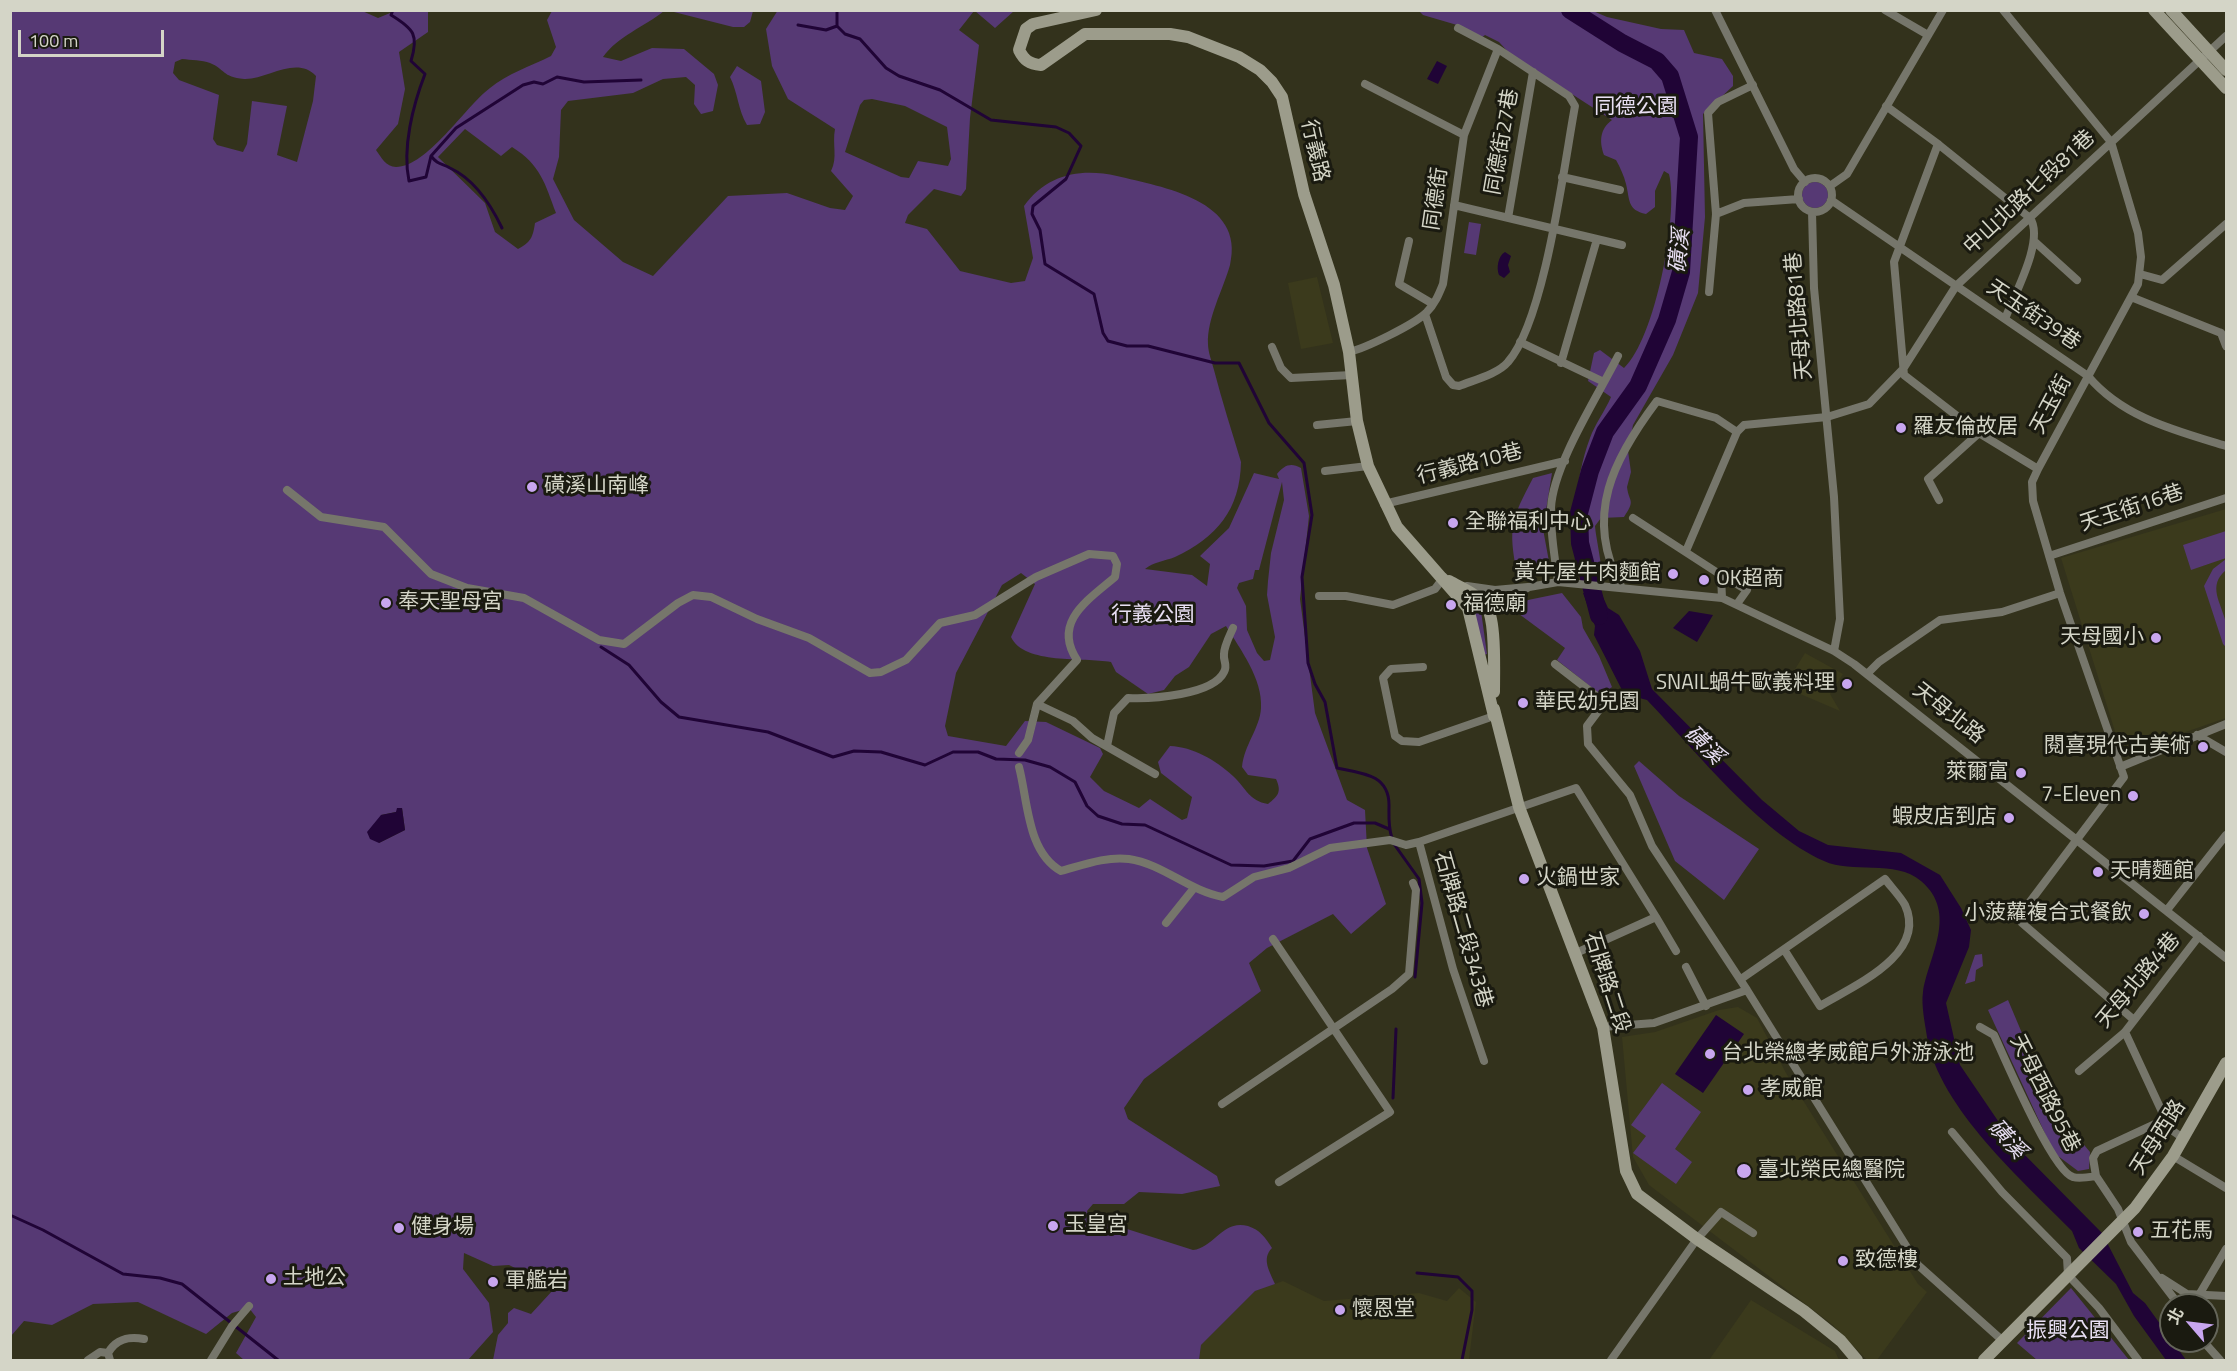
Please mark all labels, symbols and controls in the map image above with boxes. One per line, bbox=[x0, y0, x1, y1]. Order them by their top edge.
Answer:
scale bar bbox=[21, 18, 166, 56]
text: 100 m bbox=[29, 27, 78, 54]
street label: 同德街27巷 bbox=[1481, 87, 1525, 197]
park label: 同德公園 bbox=[1594, 95, 1678, 121]
street label: 行義路 bbox=[1295, 117, 1333, 185]
street label: 中山北路七段81巷 bbox=[1959, 126, 2101, 260]
street label: 同德街 bbox=[1420, 166, 1454, 232]
water label: 磺溪 bbox=[1666, 228, 1696, 274]
street label: 天母北路81巷 bbox=[1782, 251, 1818, 381]
street label: 天玉街39巷 bbox=[1981, 275, 2085, 357]
street label: 天玉街 bbox=[2026, 371, 2078, 439]
place label: 羅友倫故居 bbox=[1913, 415, 2018, 441]
marker: 羅友倫故居 bbox=[1894, 421, 1908, 435]
street label: 行義路10巷 bbox=[1415, 440, 1525, 490]
place label: 磺溪山南峰 bbox=[544, 474, 649, 500]
marker: 磺溪山南峰 bbox=[525, 480, 539, 494]
street label: 天玉街16巷 bbox=[2077, 480, 2187, 538]
place label: 全聯福利中心 bbox=[1465, 510, 1591, 536]
marker: 全聯福利中心 bbox=[1446, 516, 1460, 530]
place label: 黃牛屋牛肉麵館 bbox=[1514, 561, 1661, 587]
marker: 黃牛屋牛肉麵館 bbox=[1666, 567, 1680, 581]
place label: OK超商 bbox=[1716, 567, 1784, 593]
marker: OK超商 bbox=[1697, 573, 1711, 587]
place label: 奉天聖母宮 bbox=[398, 590, 503, 616]
place label: 福德廟 bbox=[1463, 592, 1526, 618]
marker: 奉天聖母宮 bbox=[379, 596, 393, 610]
marker: 福德廟 bbox=[1444, 598, 1458, 612]
park label: 行義公園 bbox=[1111, 603, 1195, 629]
place label: 天母國小 bbox=[2060, 625, 2144, 651]
marker: 天母國小 bbox=[2149, 631, 2163, 645]
place label: SNAIL蝸牛歐義料理 bbox=[1656, 671, 1835, 697]
marker: SNAIL蝸牛歐義料理 bbox=[1840, 677, 1854, 691]
street label: 天母北路 bbox=[1907, 678, 1989, 750]
place label: 華民幼兒園 bbox=[1535, 690, 1640, 716]
marker: 華民幼兒園 bbox=[1516, 696, 1530, 710]
water label: 磺溪 bbox=[1678, 721, 1728, 771]
place label: 閱喜現代古美術 bbox=[2044, 734, 2191, 760]
marker: 閱喜現代古美術 bbox=[2196, 740, 2210, 754]
place label: 萊爾富 bbox=[1946, 760, 2009, 786]
marker: 萊爾富 bbox=[2014, 766, 2028, 780]
place label: 7-Eleven bbox=[2041, 783, 2121, 809]
marker: 7-Eleven bbox=[2126, 789, 2140, 803]
place label: 蝦皮店到店 bbox=[1892, 805, 1997, 831]
marker: 蝦皮店到店 bbox=[2002, 811, 2016, 825]
street label: 石牌路二段343巷 bbox=[1428, 849, 1496, 1011]
place label: 天晴麵館 bbox=[2110, 859, 2194, 885]
marker: 天晴麵館 bbox=[2091, 865, 2105, 879]
place label: 火鍋世家 bbox=[1536, 866, 1620, 892]
marker: 火鍋世家 bbox=[1517, 872, 1531, 886]
place label: 小菠蘿複合式餐飲 bbox=[1964, 901, 2132, 927]
marker: 小菠蘿複合式餐飲 bbox=[2137, 907, 2151, 921]
street label: 天母北路4巷 bbox=[2092, 928, 2186, 1034]
street label: 石牌路二段 bbox=[1578, 929, 1634, 1037]
street label: 天母西路95巷 bbox=[2004, 1031, 2084, 1157]
place label: 台北榮總孝威館戶外游泳池 bbox=[1722, 1041, 1974, 1067]
marker: 台北榮總孝威館戶外游泳池 bbox=[1703, 1047, 1717, 1061]
place label: 孝威館 bbox=[1760, 1077, 1823, 1103]
marker: 孝威館 bbox=[1741, 1083, 1755, 1097]
street label: 天母西路 bbox=[2126, 1096, 2192, 1180]
water label: 磺溪 bbox=[1981, 1115, 2031, 1165]
place label: 臺北榮民總醫院 bbox=[1758, 1158, 1905, 1184]
marker: 臺北榮民總醫院 bbox=[1735, 1162, 1753, 1180]
place label: 玉皇宮 bbox=[1065, 1213, 1128, 1239]
place label: 健身場 bbox=[411, 1215, 474, 1241]
marker: 玉皇宮 bbox=[1046, 1219, 1060, 1233]
place label: 五花馬 bbox=[2150, 1219, 2213, 1245]
marker: 健身場 bbox=[392, 1221, 406, 1235]
marker: 五花馬 bbox=[2131, 1225, 2145, 1239]
place label: 致德樓 bbox=[1855, 1248, 1918, 1274]
marker: 致德樓 bbox=[1836, 1254, 1850, 1268]
place label: 土地公 bbox=[283, 1266, 346, 1292]
place label: 軍艦岩 bbox=[505, 1269, 568, 1295]
marker: 土地公 bbox=[264, 1272, 278, 1286]
marker: 軍艦岩 bbox=[486, 1275, 500, 1289]
north arrow bbox=[2159, 1293, 2219, 1353]
place label: 懷恩堂 bbox=[1352, 1297, 1415, 1323]
marker: 懷恩堂 bbox=[1333, 1303, 1347, 1317]
text: 北 bbox=[2161, 1303, 2189, 1328]
park label: 振興公園 bbox=[2026, 1319, 2110, 1345]

